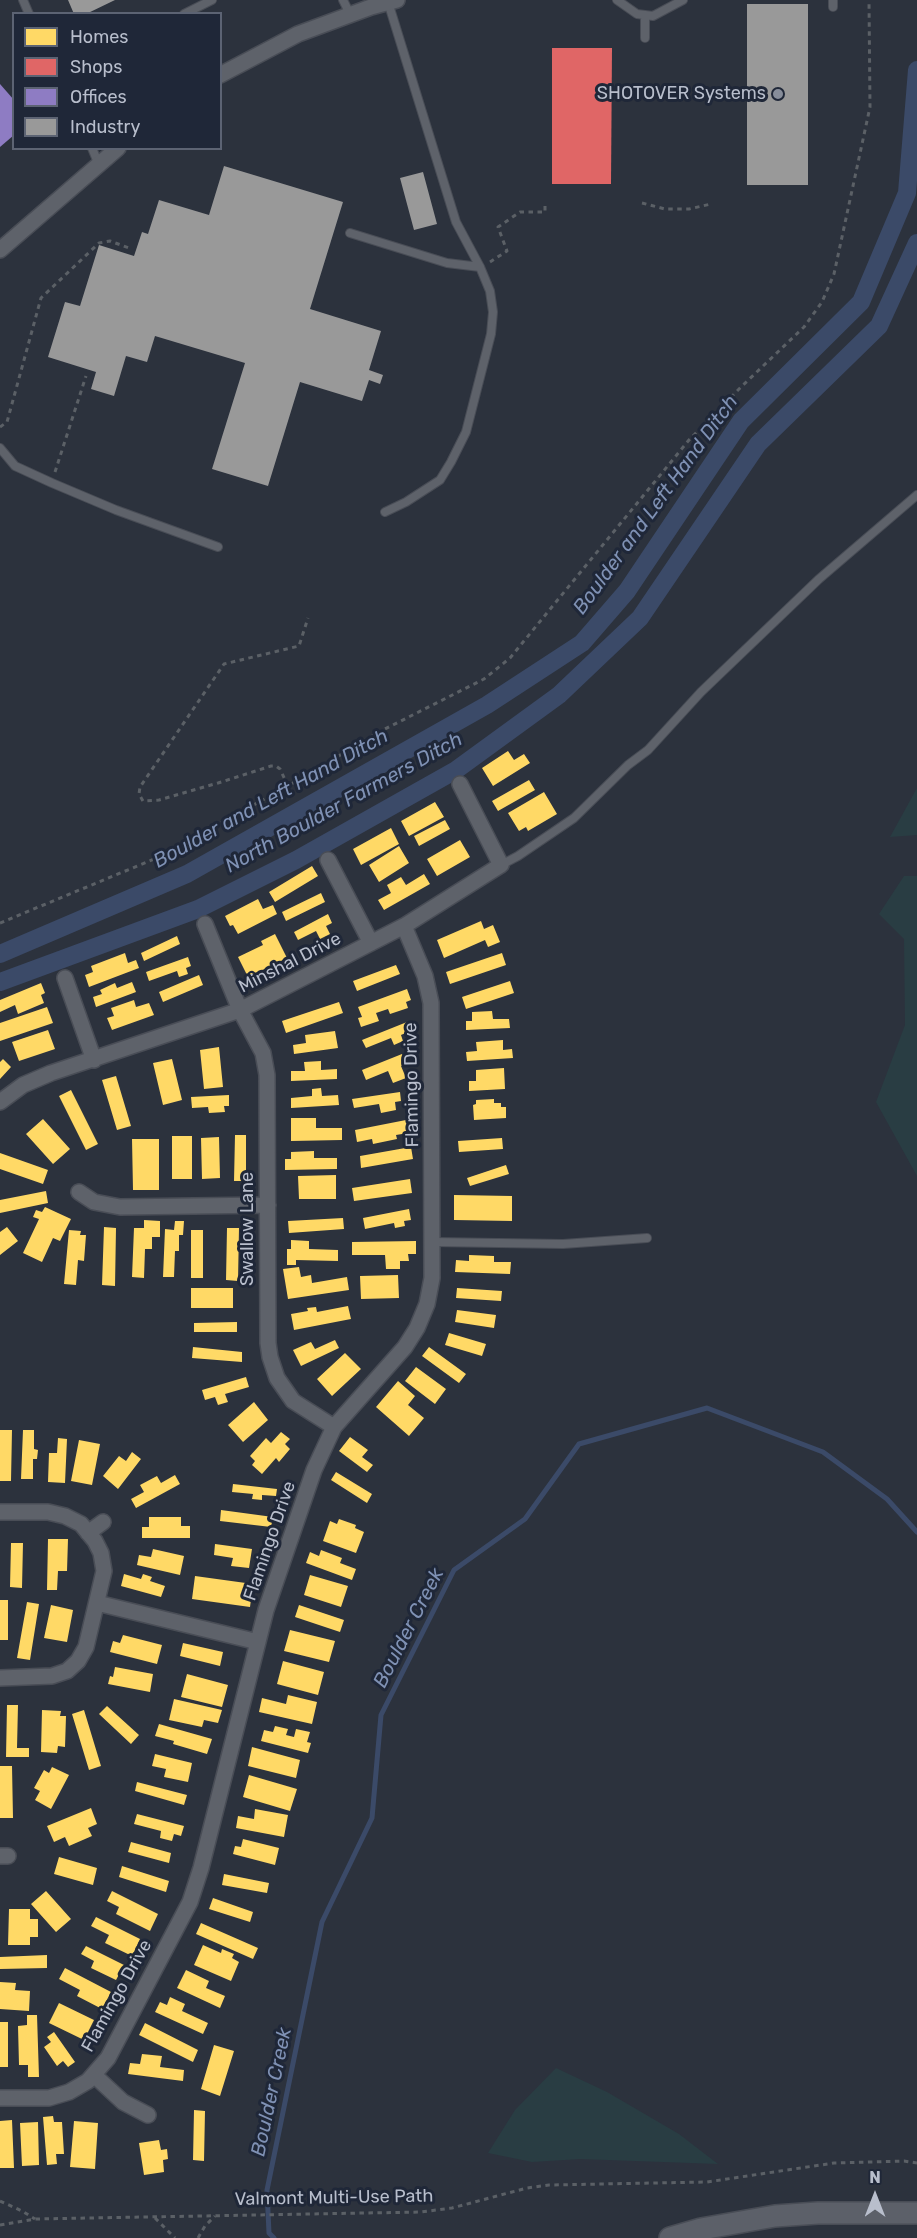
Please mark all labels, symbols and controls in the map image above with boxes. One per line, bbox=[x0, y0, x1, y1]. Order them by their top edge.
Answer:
legend bbox=[12, 12, 222, 150]
text: Homes bbox=[70, 26, 128, 48]
text: Shops bbox=[70, 56, 122, 78]
place label: SHOTOVER Systems bbox=[597, 83, 766, 105]
text: Offices bbox=[70, 86, 127, 108]
marker: SHOTOVER Systems bbox=[771, 87, 785, 101]
text: Industry bbox=[70, 116, 140, 138]
water label: Boulder and Left Hand Ditch bbox=[568, 391, 744, 619]
water label: Boulder and Left Hand Ditch bbox=[149, 724, 393, 874]
water label: North Boulder Farmers Ditch bbox=[221, 728, 467, 878]
street label: Minshal Drive bbox=[235, 928, 345, 998]
street label: Flamingo Drive bbox=[400, 1022, 424, 1148]
street label: Swallow Lane bbox=[237, 1172, 259, 1286]
street label: Flamingo Drive bbox=[239, 1478, 301, 1604]
water label: Boulder Creek bbox=[369, 1564, 449, 1692]
street label: Flamingo Drive bbox=[77, 1936, 157, 2056]
water label: Boulder Creek bbox=[247, 2025, 297, 2159]
north arrow bbox=[845, 2166, 905, 2226]
text: N bbox=[869, 2168, 881, 2187]
street label: Valmont Multi-Use Path bbox=[235, 2185, 433, 2211]

